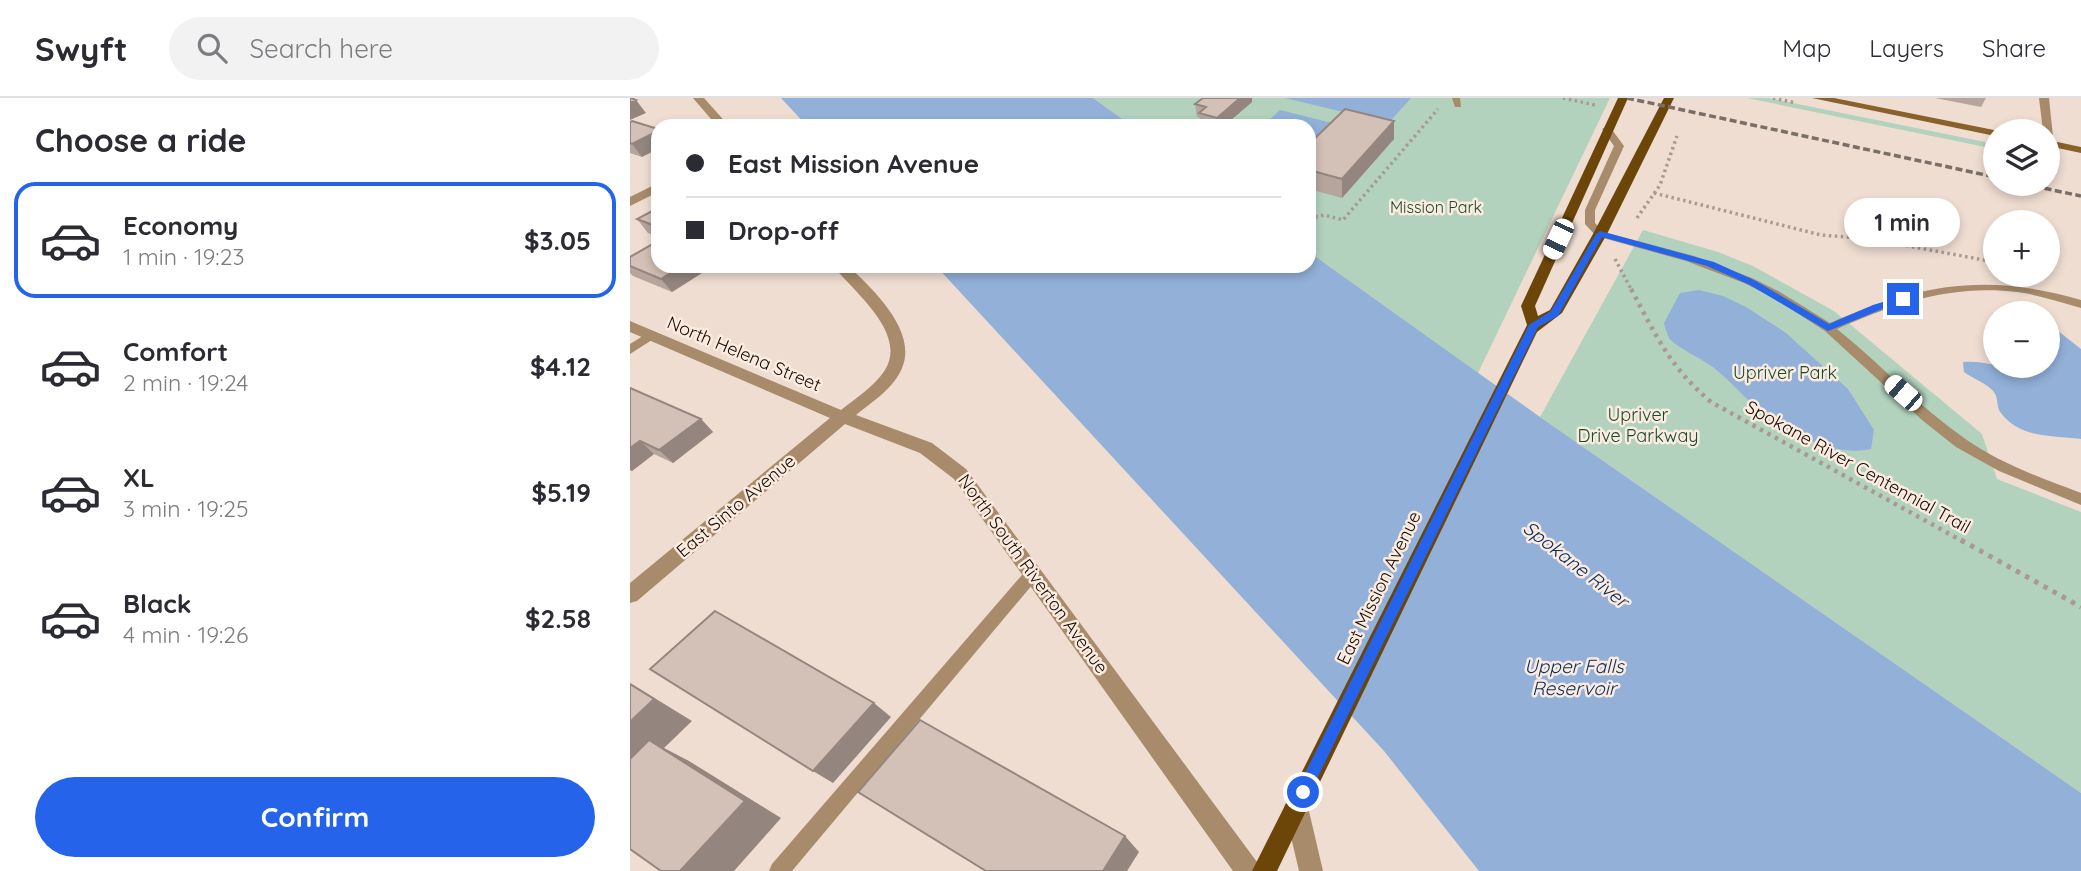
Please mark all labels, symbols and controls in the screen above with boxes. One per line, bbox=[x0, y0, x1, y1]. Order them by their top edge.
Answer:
search box bbox=[169, 17, 659, 80]
text: Swyft bbox=[35, 28, 127, 69]
icon: search bbox=[193, 29, 231, 67]
text: Search here bbox=[249, 32, 393, 65]
text: Map bbox=[1782, 33, 1831, 63]
text: Layers bbox=[1869, 33, 1944, 63]
text: Share bbox=[1982, 33, 2046, 63]
map controls bbox=[1983, 119, 2060, 378]
button: layers bbox=[1983, 119, 2060, 196]
text: Choose a ride bbox=[35, 120, 247, 160]
text: East Mission Avenue bbox=[728, 147, 979, 180]
park label: Mission Park bbox=[1390, 197, 1482, 217]
callout: 1 min bbox=[1845, 198, 1961, 246]
text: 1 min bbox=[1874, 208, 1930, 237]
icon: car bbox=[39, 209, 102, 272]
text: Economy bbox=[123, 209, 238, 242]
button: + bbox=[1983, 210, 2060, 287]
text: Drop-off bbox=[728, 214, 839, 247]
car bbox=[1540, 216, 1577, 262]
text: $3.05 bbox=[524, 224, 591, 257]
text: 1 min · 19:23 bbox=[123, 242, 244, 271]
route end bbox=[1887, 283, 1919, 315]
button: − bbox=[1983, 301, 2060, 378]
street label: North Helena Street bbox=[664, 311, 825, 396]
icon: car bbox=[39, 335, 102, 398]
text: Comfort bbox=[123, 335, 228, 368]
text: $4.12 bbox=[530, 350, 591, 383]
park label: Upriver Park bbox=[1733, 361, 1837, 384]
text: 2 min · 19:24 bbox=[123, 368, 248, 397]
car bbox=[1881, 371, 1926, 415]
street label: Spokane River Centennial Trail bbox=[1742, 395, 1975, 538]
park label: Upriver Drive Parkway bbox=[1577, 403, 1699, 447]
street label: East Sinto Avenue bbox=[671, 449, 800, 562]
icon: car bbox=[39, 461, 102, 524]
text: XL bbox=[123, 461, 155, 494]
street label: North South Riverton Avenue bbox=[953, 470, 1113, 678]
text: $5.19 bbox=[531, 476, 591, 509]
text: 3 min · 19:25 bbox=[123, 494, 249, 523]
street label: East Mission Avenue bbox=[1331, 507, 1426, 668]
water label: Spokane River bbox=[1519, 515, 1636, 614]
icon: car bbox=[39, 587, 102, 650]
text: Black bbox=[123, 587, 192, 620]
text: $2.58 bbox=[525, 602, 591, 635]
text: 4 min · 19:26 bbox=[123, 620, 248, 649]
water label: Upper Falls Reservoir bbox=[1524, 654, 1625, 700]
route start bbox=[1287, 776, 1319, 808]
button: Confirm bbox=[35, 777, 595, 857]

